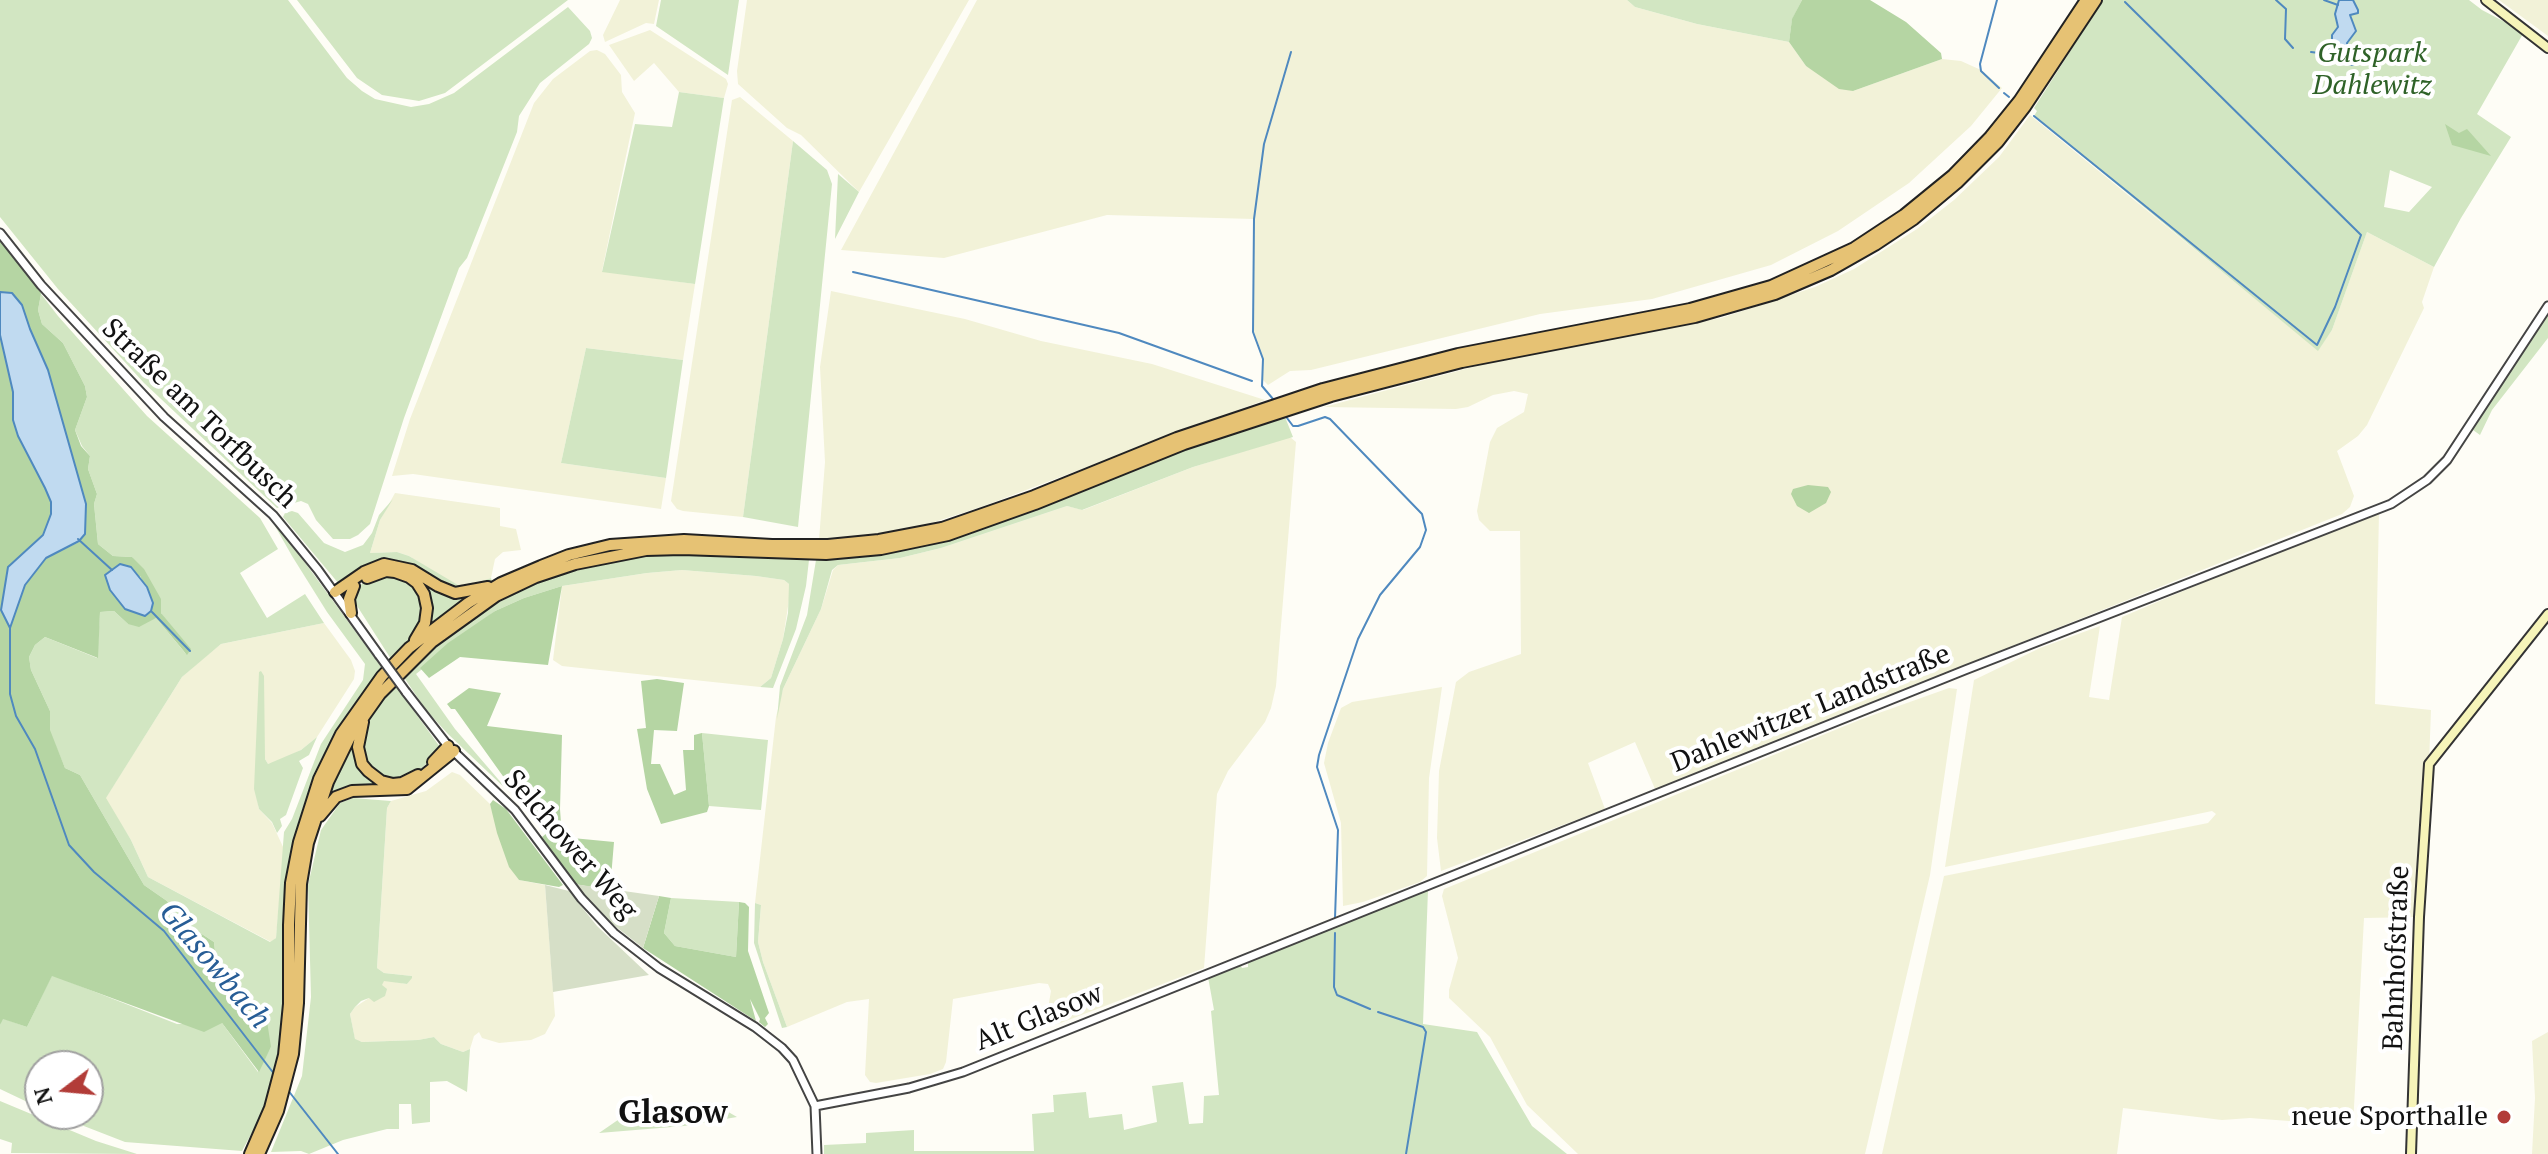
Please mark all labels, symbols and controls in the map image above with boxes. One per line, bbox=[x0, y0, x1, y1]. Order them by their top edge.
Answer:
park label: Gutspark Dahlewitz bbox=[2313, 37, 2431, 103]
street label: Straße am Torfbusch bbox=[94, 312, 304, 516]
street label: Dahlewitzer Landstraße bbox=[1667, 638, 1955, 780]
street label: Selchower Weg bbox=[496, 763, 644, 927]
street label: Bahnhofstraße bbox=[2377, 865, 2417, 1051]
water label: Glasowbach bbox=[151, 895, 277, 1037]
street label: Alt Glasow bbox=[970, 977, 1108, 1059]
north arrow bbox=[24, 1050, 104, 1130]
text: N bbox=[26, 1084, 59, 1108]
district label: Glasow bbox=[618, 1095, 728, 1133]
place label: neue Sporthalle bbox=[2291, 1100, 2488, 1134]
marker: neue Sporthalle bbox=[2495, 1108, 2513, 1126]

